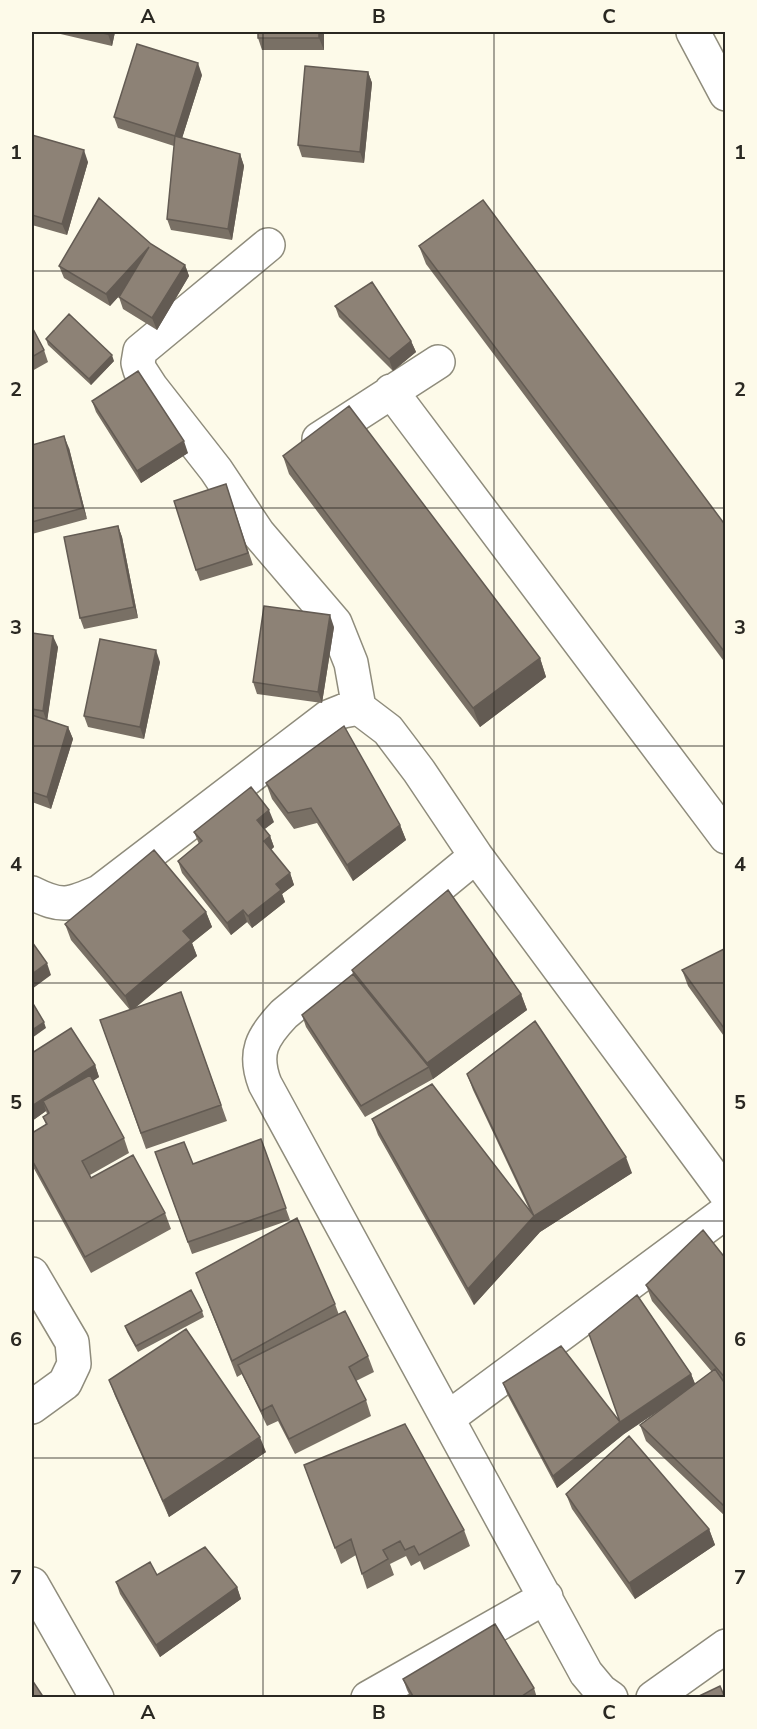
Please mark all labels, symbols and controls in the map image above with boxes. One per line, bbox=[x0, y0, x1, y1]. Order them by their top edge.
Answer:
text: A bbox=[141, 3, 156, 30]
text: B bbox=[372, 3, 386, 30]
text: C bbox=[602, 3, 616, 30]
text: 1 bbox=[10, 139, 22, 166]
text: 1 bbox=[734, 139, 746, 166]
text: 2 bbox=[10, 376, 22, 403]
text: 2 bbox=[734, 376, 746, 403]
text: 3 bbox=[10, 614, 22, 641]
text: 3 bbox=[734, 614, 746, 641]
text: 4 bbox=[10, 851, 22, 878]
text: 4 bbox=[734, 851, 746, 878]
text: 5 bbox=[10, 1089, 22, 1116]
text: 5 bbox=[734, 1089, 746, 1116]
text: 6 bbox=[10, 1326, 22, 1353]
text: 6 bbox=[734, 1326, 746, 1353]
text: 7 bbox=[10, 1564, 22, 1591]
text: 7 bbox=[734, 1564, 746, 1591]
text: A bbox=[141, 1699, 156, 1726]
text: B bbox=[372, 1699, 386, 1726]
text: C bbox=[602, 1699, 616, 1726]

